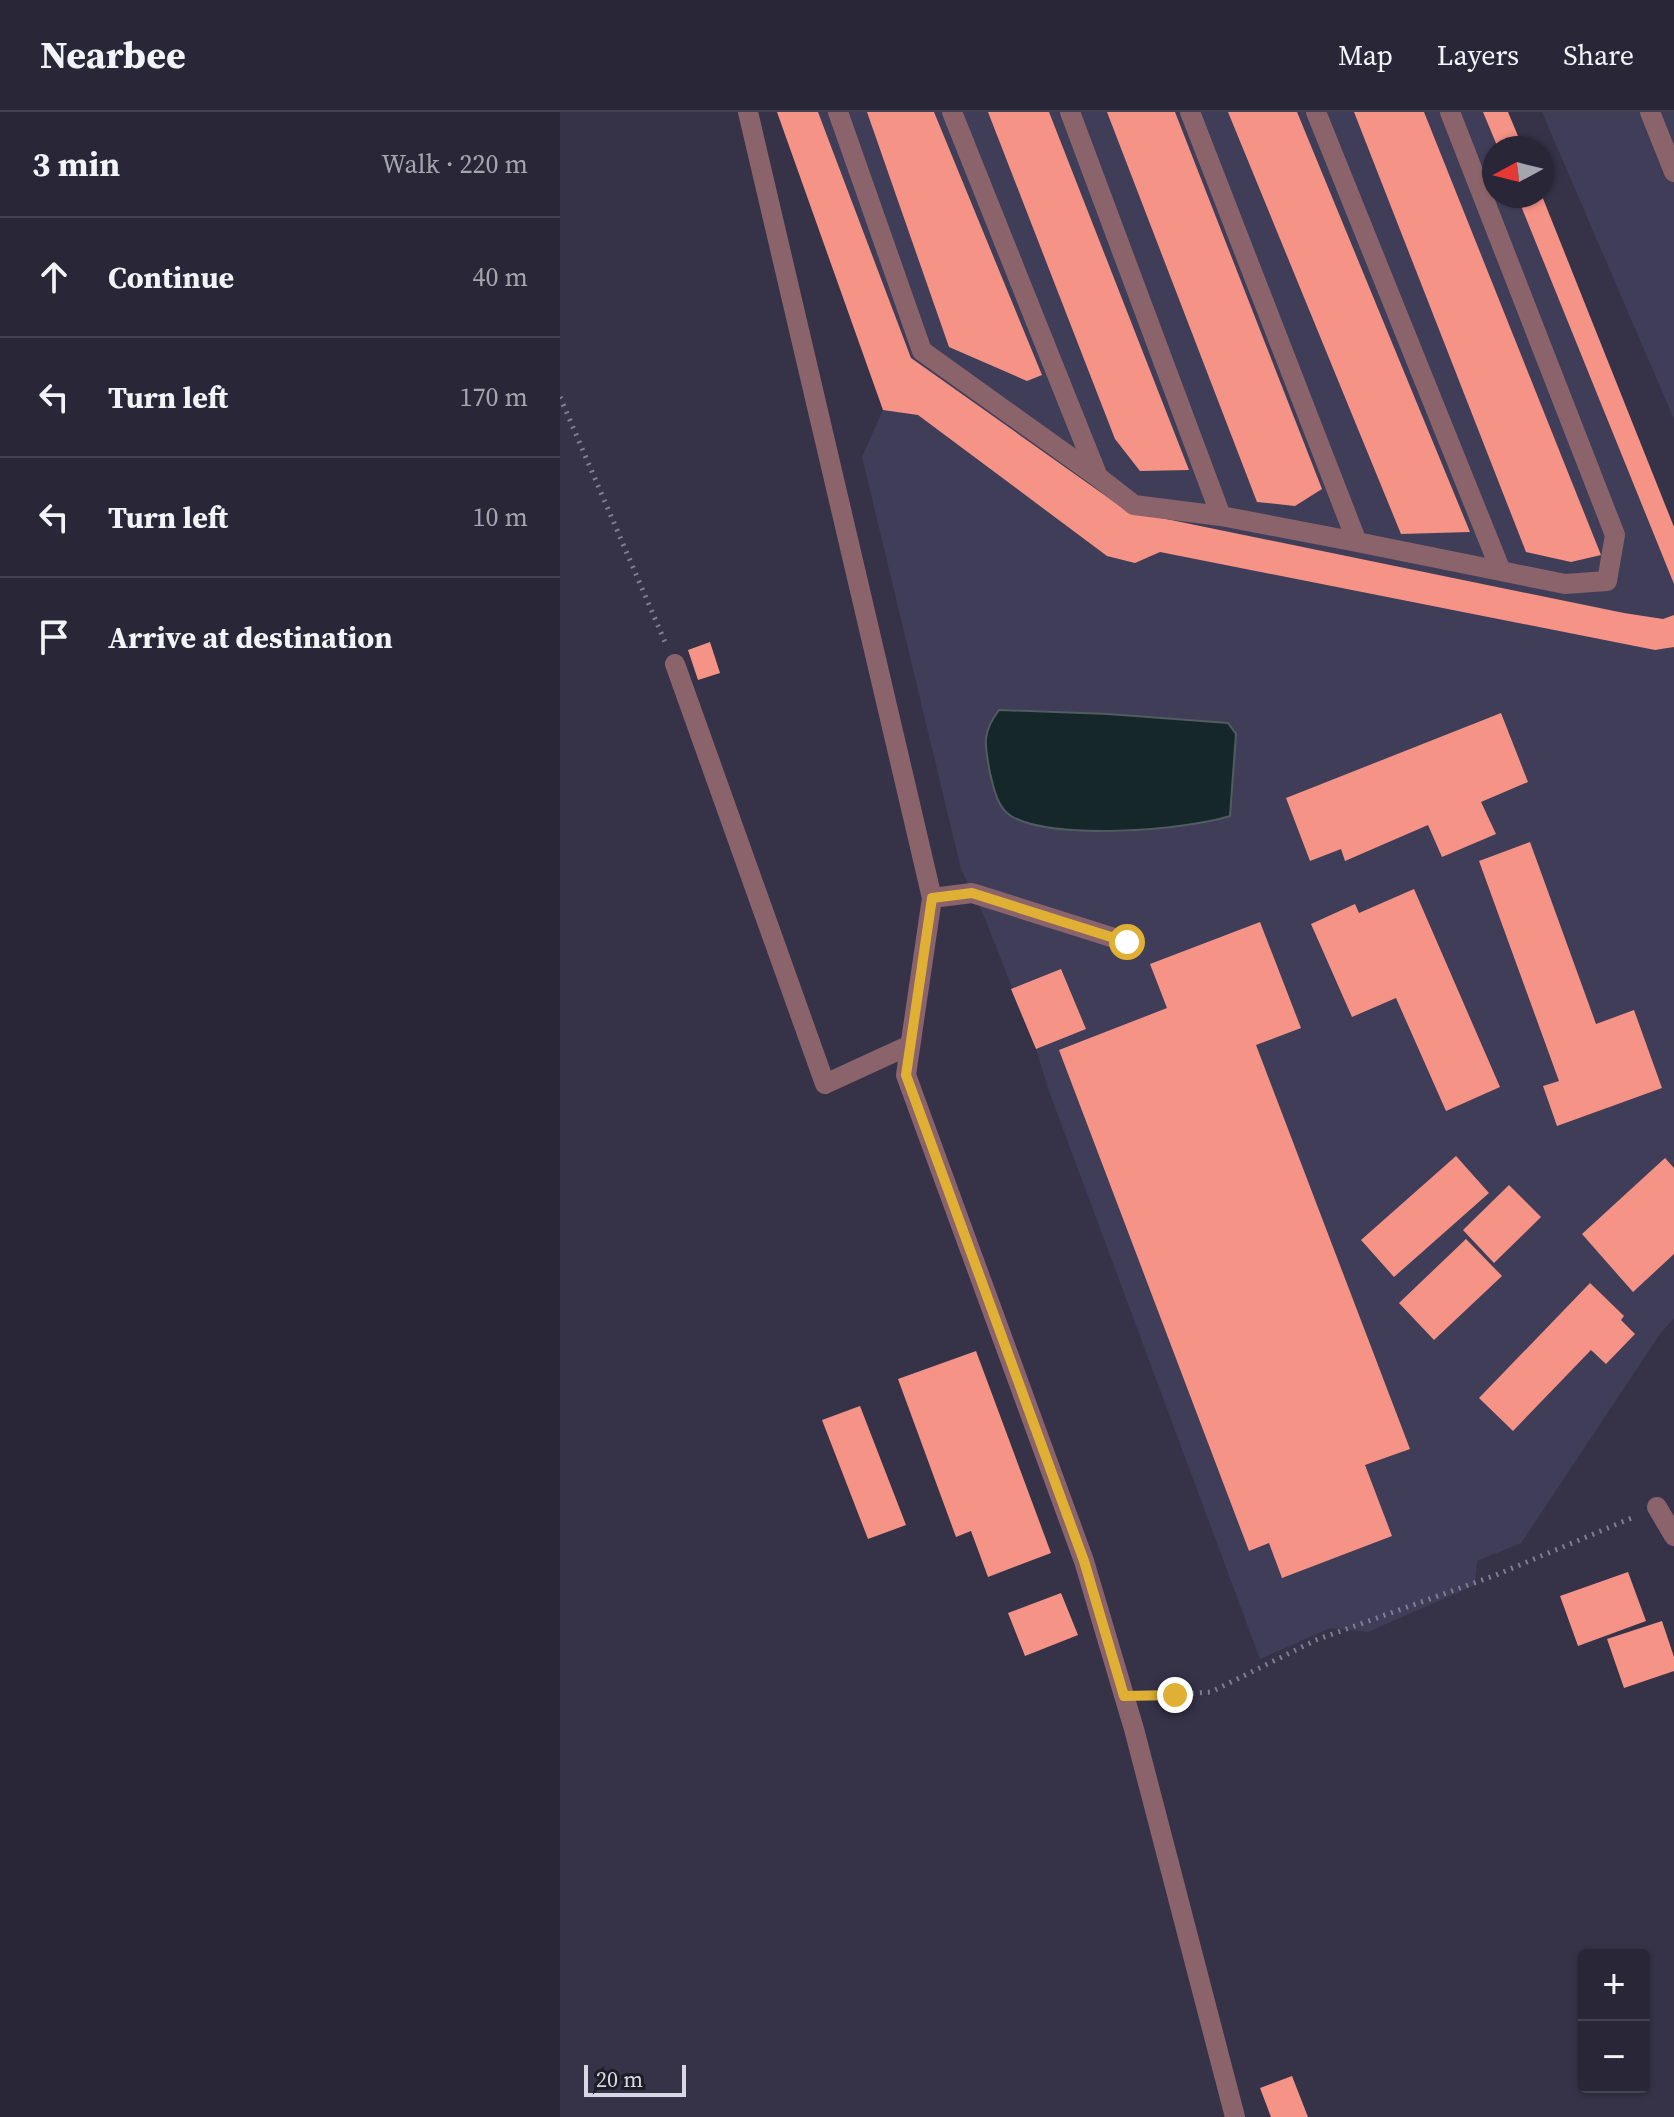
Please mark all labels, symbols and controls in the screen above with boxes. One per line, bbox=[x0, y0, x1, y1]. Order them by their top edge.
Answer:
text: Nearbee bbox=[40, 29, 186, 81]
text: Map bbox=[1338, 36, 1393, 74]
text: Layers bbox=[1437, 36, 1519, 74]
text: Share bbox=[1563, 36, 1634, 74]
north arrow bbox=[1482, 136, 1554, 208]
text: 3 min bbox=[32, 141, 120, 187]
text: Walk · 220 m bbox=[381, 146, 528, 182]
icon: ahead bbox=[32, 255, 76, 299]
text: Continue bbox=[108, 257, 234, 298]
text: 40 m bbox=[473, 259, 528, 295]
icon: left bbox=[32, 375, 76, 419]
text: Turn left bbox=[108, 377, 228, 418]
text: 170 m bbox=[460, 379, 528, 415]
icon: left bbox=[32, 495, 76, 539]
text: Turn left bbox=[108, 497, 228, 538]
text: 10 m bbox=[473, 499, 528, 535]
icon: arrive bbox=[32, 615, 76, 659]
text: Arrive at destination bbox=[108, 617, 393, 658]
route start bbox=[1109, 924, 1145, 960]
route end bbox=[1157, 1677, 1193, 1713]
map controls bbox=[1578, 1949, 1650, 2093]
button: + bbox=[1578, 1949, 1650, 2021]
button: − bbox=[1578, 2021, 1650, 2093]
scale bar bbox=[584, 2061, 686, 2097]
text: 20 m bbox=[596, 2064, 643, 2094]

